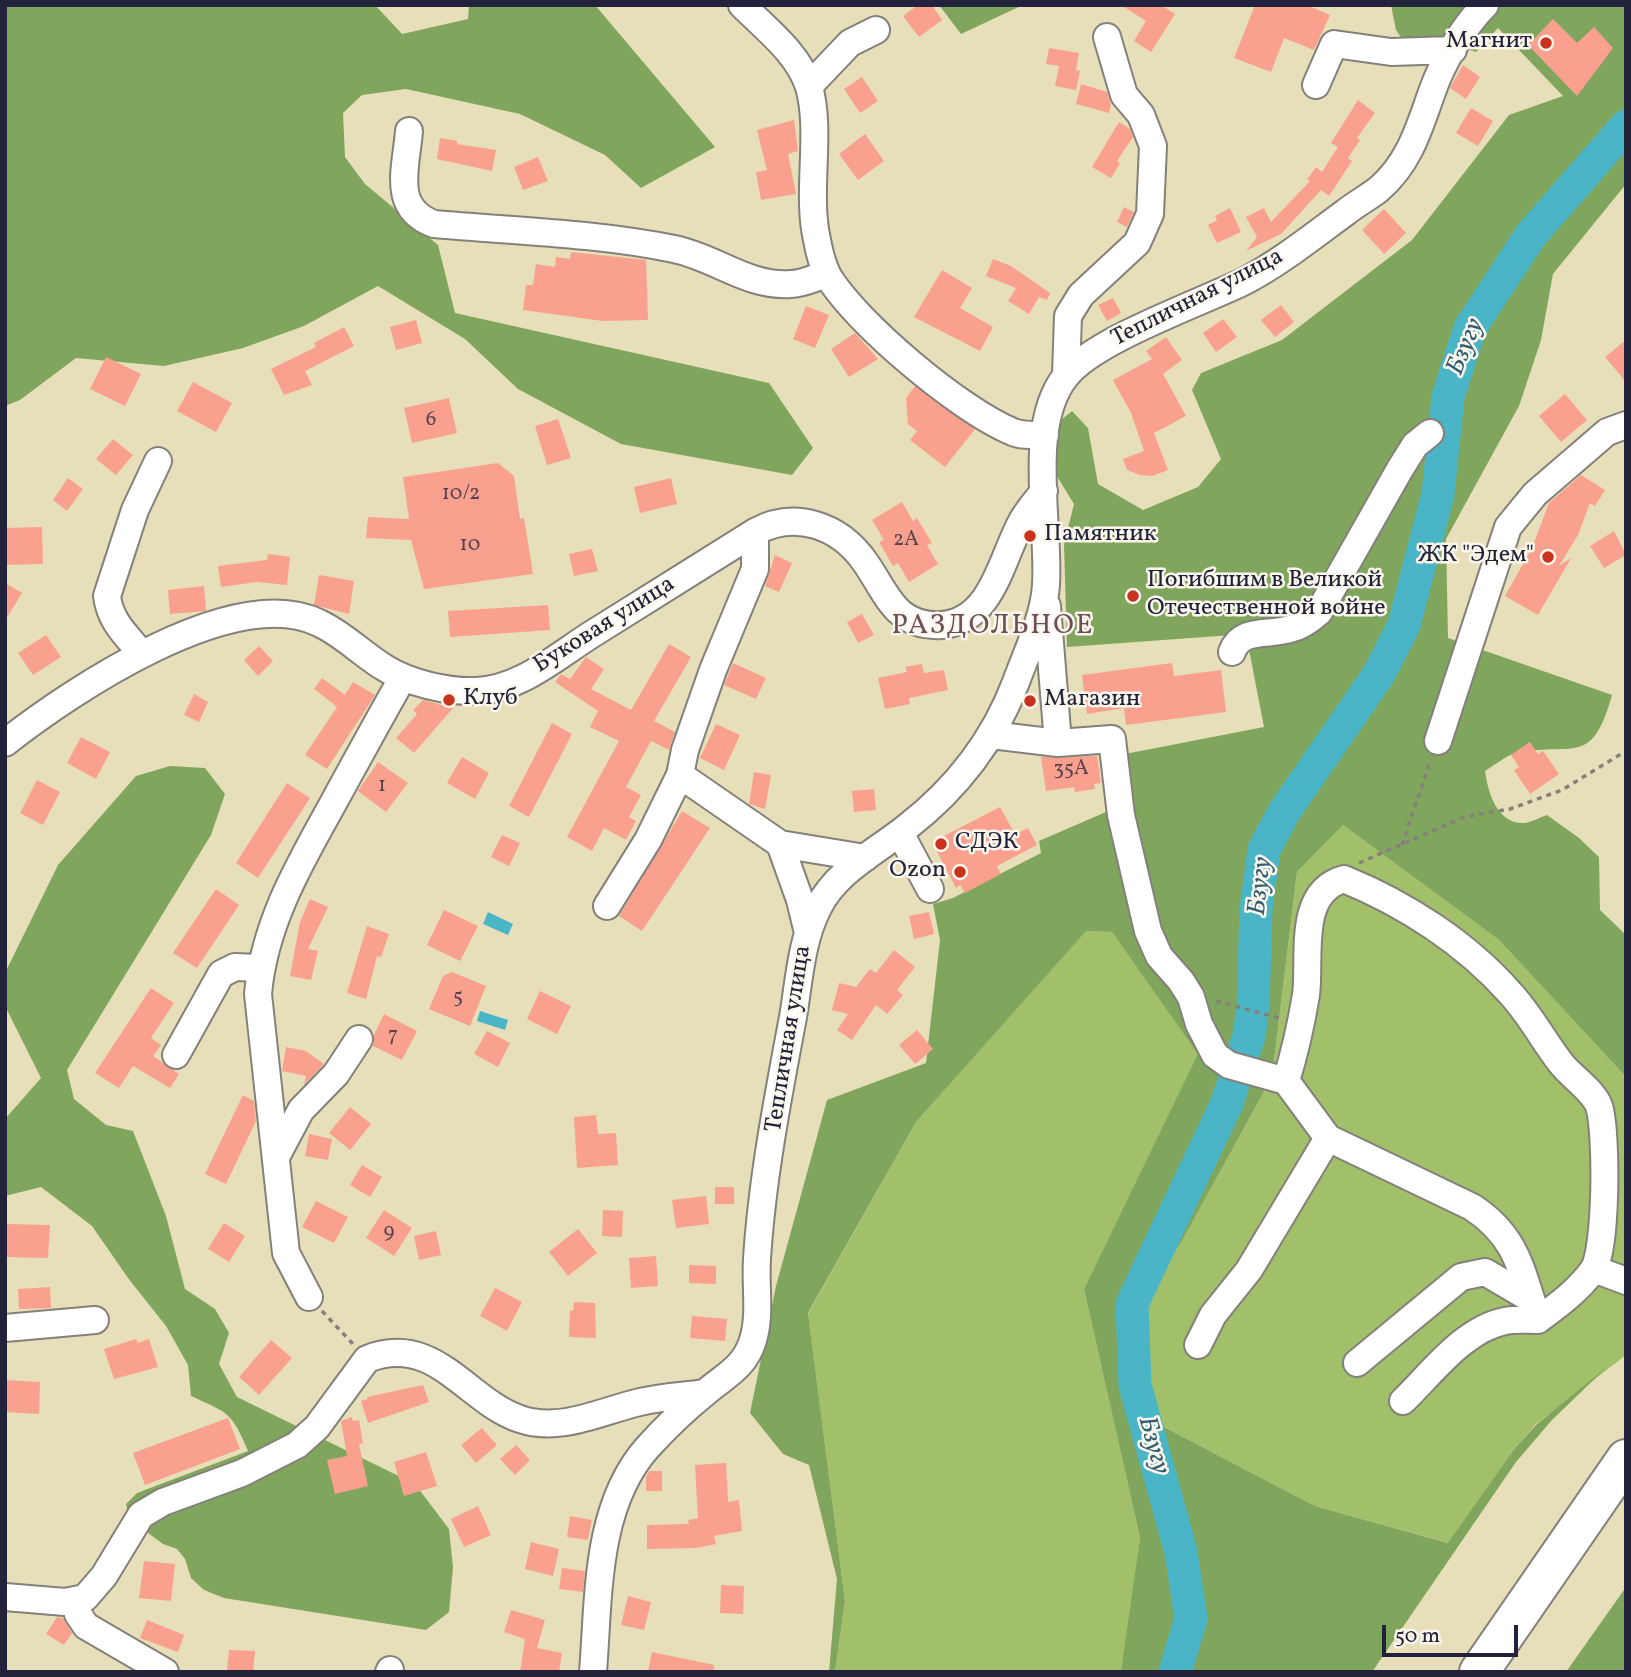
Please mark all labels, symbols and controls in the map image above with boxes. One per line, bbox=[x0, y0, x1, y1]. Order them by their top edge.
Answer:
place label: Магнит bbox=[1446, 29, 1532, 57]
marker: Магнит bbox=[1538, 35, 1554, 51]
street label: Тепличная улица bbox=[1107, 243, 1289, 355]
water label: Бзугу bbox=[1442, 314, 1492, 380]
house number: 6 bbox=[426, 408, 436, 434]
house number: 10/2 bbox=[442, 482, 480, 508]
place label: Памятник bbox=[1044, 522, 1157, 550]
house number: 2А bbox=[893, 528, 919, 554]
marker: Памятник bbox=[1022, 528, 1038, 544]
house number: 10 bbox=[460, 533, 480, 559]
place label: ЖК "Эдем" bbox=[1418, 543, 1534, 571]
marker: ЖК "Эдем" bbox=[1540, 549, 1556, 565]
place label: Погибшим в Великой Отечественной войне bbox=[1147, 568, 1386, 624]
street label: Буковая улица bbox=[529, 571, 681, 681]
marker: Погибшим в Великой Отечественной войне bbox=[1125, 588, 1141, 604]
district label: РАЗДОЛЬНОЕ bbox=[893, 611, 1093, 645]
place label: Клуб bbox=[463, 686, 518, 714]
place label: Магазин bbox=[1044, 687, 1140, 715]
marker: Клуб bbox=[441, 692, 457, 708]
marker: Магазин bbox=[1022, 693, 1038, 709]
house number: 35А bbox=[1053, 757, 1089, 783]
house number: 1 bbox=[378, 774, 386, 800]
place label: СДЭК bbox=[955, 830, 1019, 858]
marker: СДЭК bbox=[933, 836, 949, 852]
water label: Бзугу bbox=[1243, 855, 1281, 917]
place label: Ozon bbox=[889, 858, 946, 886]
marker: Ozon bbox=[952, 864, 968, 880]
street label: Тепличная улица bbox=[761, 943, 819, 1135]
house number: 5 bbox=[453, 985, 463, 1011]
house number: 7 bbox=[388, 1024, 398, 1050]
house number: 9 bbox=[384, 1220, 394, 1246]
water label: Бзугу bbox=[1129, 1414, 1175, 1478]
scale bar bbox=[1386, 1610, 1522, 1654]
text: 50 m bbox=[1395, 1622, 1440, 1651]

